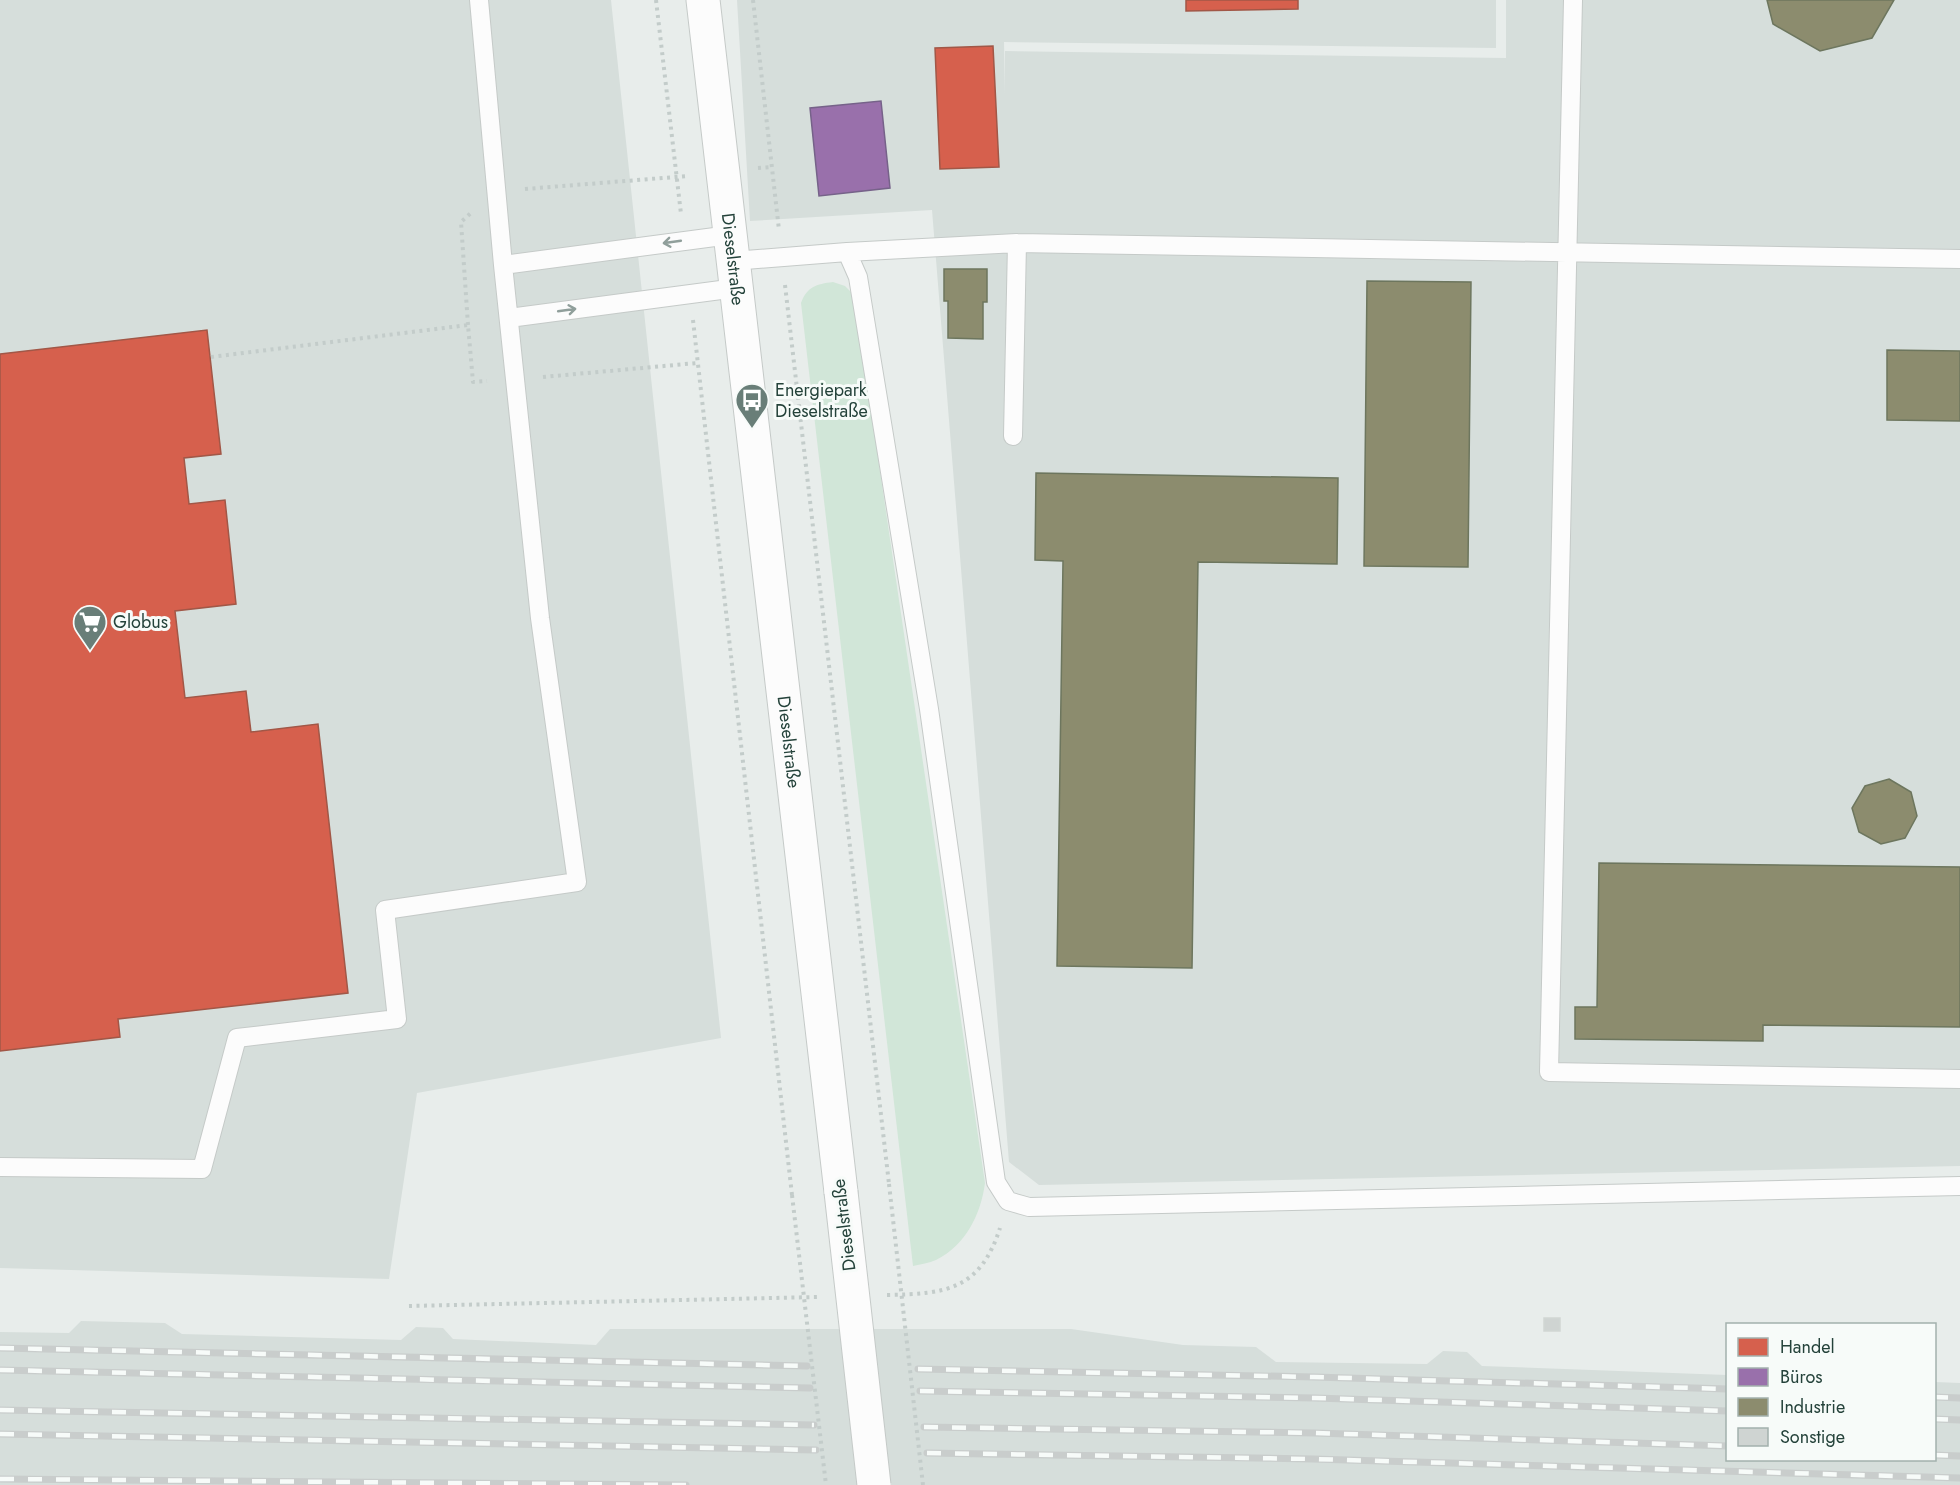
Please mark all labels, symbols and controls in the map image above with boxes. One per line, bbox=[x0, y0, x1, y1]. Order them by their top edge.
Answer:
street label: Dieselstraße bbox=[715, 212, 751, 307]
one-way arrow bbox=[662, 237, 682, 248]
one-way arrow bbox=[556, 304, 576, 315]
place label: Energiepark Dieselstraße bbox=[775, 377, 868, 424]
bus stop icon: Energiepark Dieselstraße bbox=[734, 382, 770, 429]
supermarket icon: Globus bbox=[72, 604, 108, 651]
place label: Globus bbox=[113, 609, 168, 635]
street label: Dieselstraße bbox=[771, 694, 807, 790]
street label: Dieselstraße bbox=[825, 1177, 863, 1273]
legend bbox=[1726, 1323, 1936, 1461]
text: Handel bbox=[1780, 1334, 1835, 1360]
text: Büros bbox=[1780, 1364, 1822, 1390]
text: Industrie bbox=[1780, 1394, 1845, 1420]
text: Sonstige bbox=[1780, 1424, 1845, 1450]

